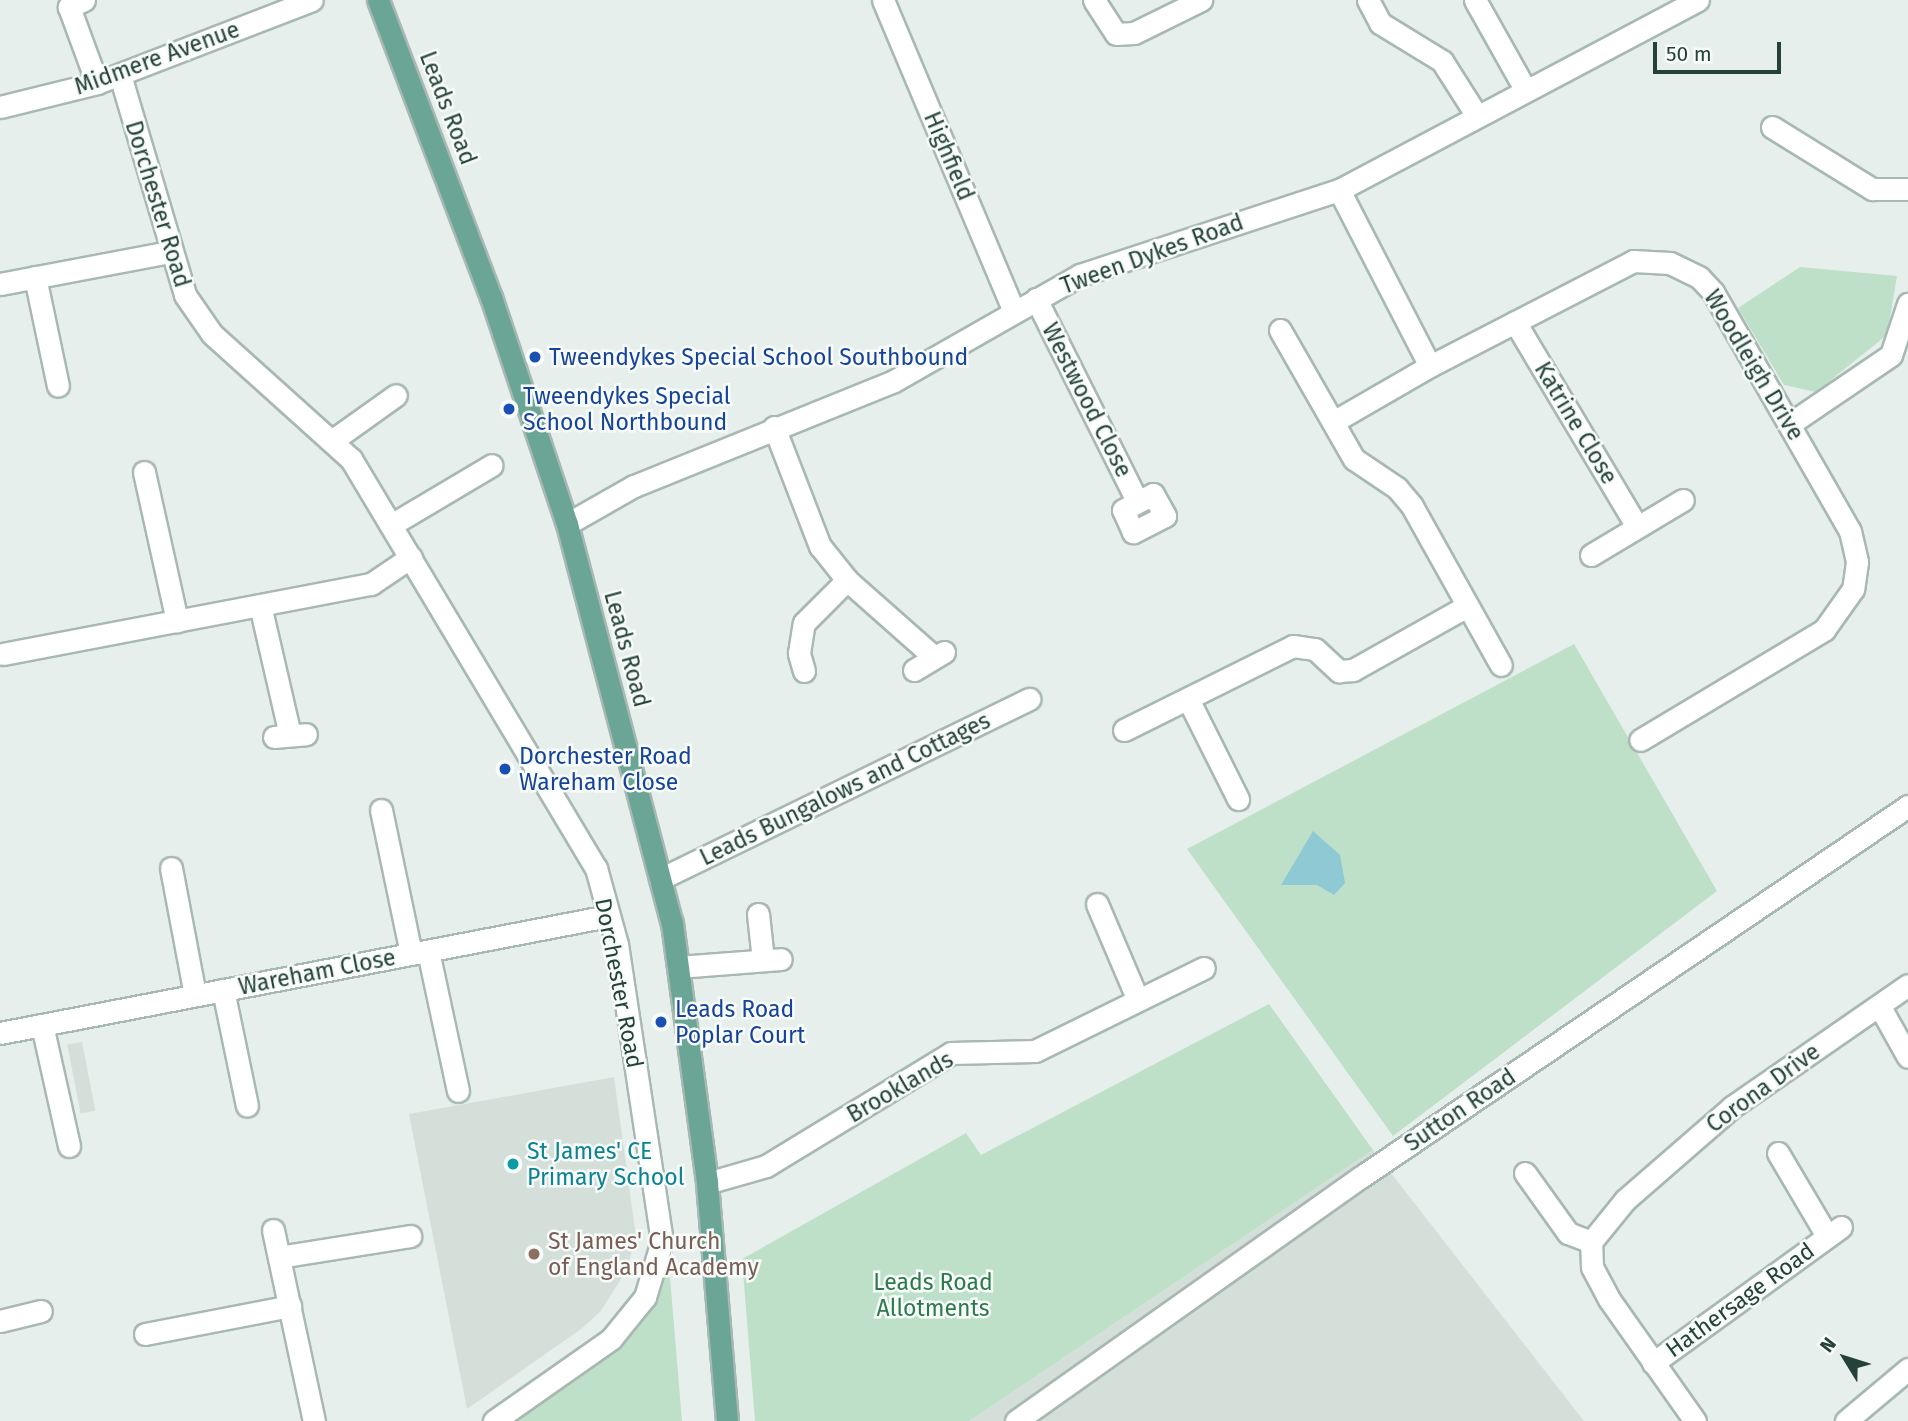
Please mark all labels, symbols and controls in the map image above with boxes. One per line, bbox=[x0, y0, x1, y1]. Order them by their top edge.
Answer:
street label: Midmere Avenue bbox=[71, 15, 243, 101]
scale bar bbox=[1656, 28, 1784, 72]
text: 50 m bbox=[1666, 41, 1712, 67]
street label: Leads Road bbox=[414, 47, 482, 169]
street label: Highfield bbox=[918, 107, 980, 205]
street label: Dorchester Road bbox=[120, 117, 196, 291]
street label: Tween Dykes Road bbox=[1057, 208, 1247, 300]
street label: Woodleigh Drive bbox=[1698, 285, 1810, 445]
street label: Westwood Close bbox=[1036, 318, 1138, 482]
place label: Tweendykes Special School Southbound bbox=[549, 343, 968, 371]
marker: Tweendykes Special School Southbound bbox=[527, 349, 543, 365]
street label: Katrine Close bbox=[1529, 357, 1623, 489]
place label: Tweendykes Special School Northbound bbox=[523, 382, 730, 436]
marker: Tweendykes Special School Northbound bbox=[501, 401, 517, 417]
street label: Leads Road bbox=[598, 588, 656, 710]
street label: Leads Bungalows and Cottages bbox=[695, 707, 995, 871]
place label: Dorchester Road Wareham Close bbox=[519, 742, 692, 796]
marker: Dorchester Road Wareham Close bbox=[497, 761, 513, 777]
street label: Dorchester Road bbox=[589, 896, 649, 1070]
street label: Wareham Close bbox=[236, 943, 398, 1001]
place label: Leads Road Poplar Court bbox=[675, 995, 805, 1049]
marker: Leads Road Poplar Court bbox=[653, 1014, 669, 1030]
street label: Corona Drive bbox=[1701, 1038, 1825, 1138]
street label: Brooklands bbox=[842, 1046, 958, 1128]
street label: Sutton Road bbox=[1399, 1063, 1521, 1157]
place label: St James' CE Primary School bbox=[527, 1137, 684, 1191]
marker: St James' CE Primary School bbox=[505, 1156, 521, 1172]
place label: St James' Church of England Academy bbox=[548, 1227, 759, 1281]
street label: Hathersage Road bbox=[1660, 1237, 1820, 1363]
marker: St James' Church of England Academy bbox=[526, 1246, 542, 1262]
park label: Leads Road Allotments bbox=[873, 1268, 993, 1322]
north arrow bbox=[1810, 1323, 1880, 1393]
text: N bbox=[1815, 1333, 1841, 1357]

